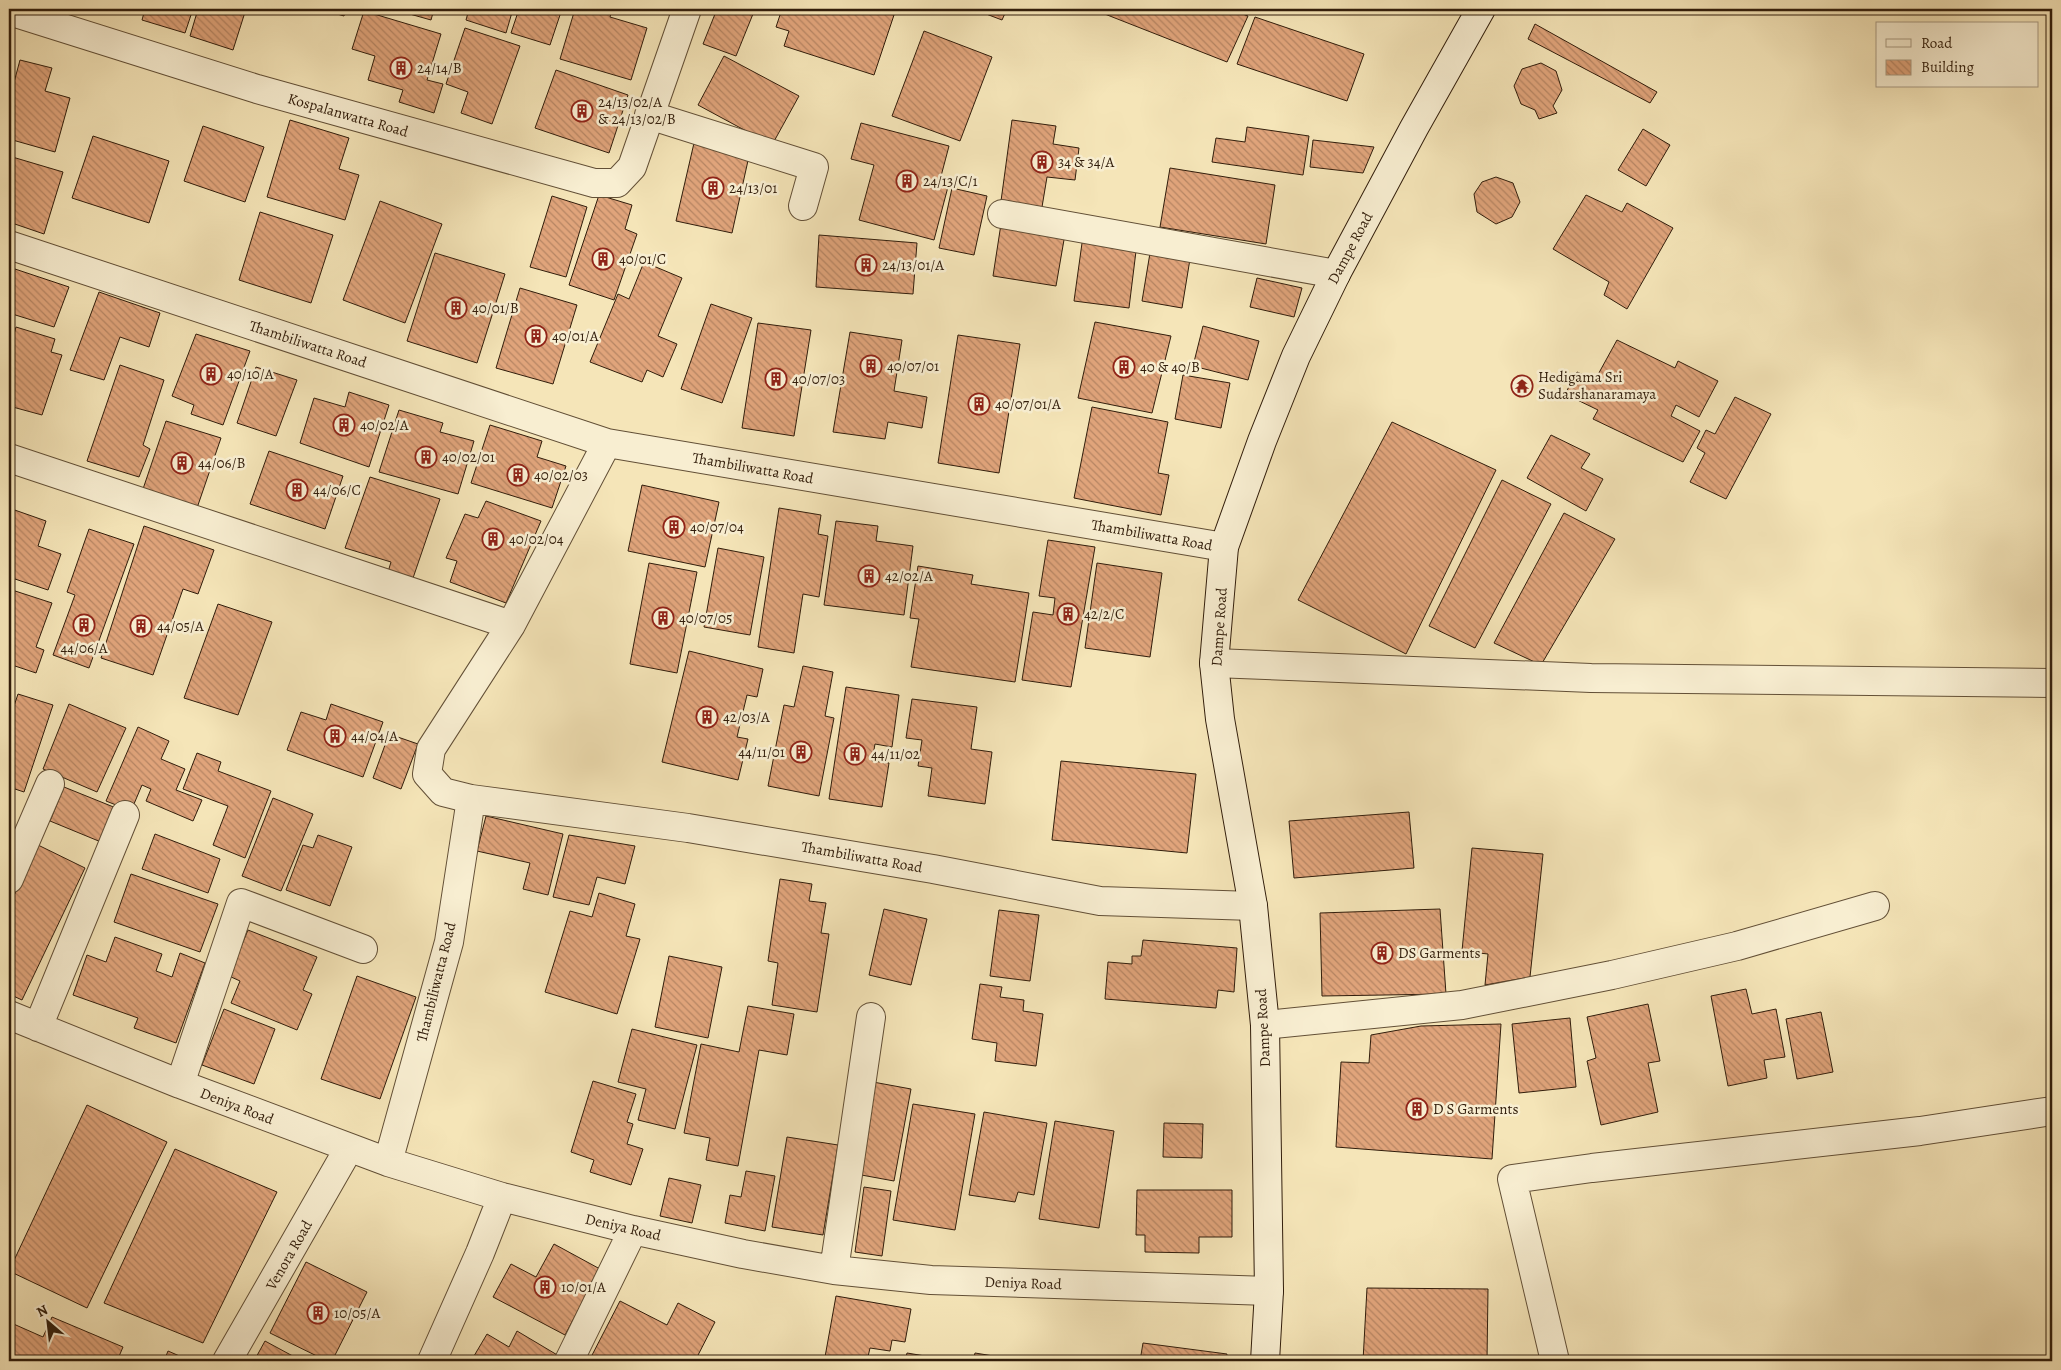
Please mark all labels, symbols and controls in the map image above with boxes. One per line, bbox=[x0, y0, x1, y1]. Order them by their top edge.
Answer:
legend bbox=[1876, 22, 2038, 88]
text: Road bbox=[1921, 33, 1953, 53]
building icon: 24/14/B bbox=[389, 56, 413, 80]
text: Building bbox=[1921, 57, 1974, 77]
place label: 24/14/B bbox=[417, 58, 462, 78]
street label: Kospalanwatta Road bbox=[285, 88, 411, 142]
place label: 24/13/02/A & 24/13/02/B bbox=[598, 92, 676, 129]
building icon: 24/13/02/A & 24/13/02/B bbox=[570, 99, 594, 123]
building icon: 34 & 34/A bbox=[1030, 150, 1054, 174]
place label: 34 & 34/A bbox=[1058, 152, 1114, 172]
building icon: 24/13/C/1 bbox=[895, 169, 919, 193]
place label: 24/13/C/1 bbox=[923, 171, 978, 191]
building icon: 24/13/01 bbox=[701, 176, 725, 200]
place label: 24/13/01 bbox=[729, 178, 777, 198]
street label: Dampe Road bbox=[1323, 208, 1378, 288]
building icon: 40/01/C bbox=[591, 247, 615, 271]
place label: 40/01/C bbox=[619, 249, 666, 269]
building icon: 24/13/01/A bbox=[854, 253, 878, 277]
place label: 24/13/01/A bbox=[882, 255, 944, 275]
building icon: 40/01/B bbox=[444, 296, 468, 320]
place label: 40/01/B bbox=[472, 298, 519, 318]
street label: Thambiliwatta Road bbox=[247, 316, 370, 373]
building icon: 40/01/A bbox=[524, 324, 548, 348]
place label: 40/01/A bbox=[552, 326, 599, 346]
building icon: 40/07/01 bbox=[859, 354, 883, 378]
building icon: 40 & 40/B bbox=[1112, 355, 1136, 379]
place label: 40/07/01 bbox=[887, 356, 939, 376]
place label: 40 & 40/B bbox=[1140, 357, 1200, 377]
building icon: 40/10/A bbox=[199, 362, 223, 386]
place label: 40/10/A bbox=[227, 364, 274, 384]
building icon: 40/07/03 bbox=[764, 367, 788, 391]
place label: Hedigama Sri Sudarshanaramaya bbox=[1538, 367, 1656, 404]
place label: 40/07/03 bbox=[792, 369, 845, 389]
temple icon: Hedigama Sri Sudarshanaramaya bbox=[1510, 374, 1534, 398]
building icon: 40/07/01/A bbox=[967, 392, 991, 416]
place label: 40/07/01/A bbox=[995, 394, 1061, 414]
building icon: 40/02/A bbox=[332, 413, 356, 437]
place label: 40/02/A bbox=[360, 415, 409, 435]
building icon: 40/02/01 bbox=[414, 445, 438, 469]
place label: 40/02/01 bbox=[442, 447, 495, 467]
street label: Thambiliwatta Road bbox=[691, 448, 816, 489]
building icon: 44/06/B bbox=[170, 451, 194, 475]
place label: 44/06/B bbox=[198, 453, 245, 473]
building icon: 40/02/03 bbox=[506, 463, 530, 487]
place label: 40/02/03 bbox=[534, 465, 588, 485]
building icon: 44/06/C bbox=[285, 478, 309, 502]
place label: 44/06/C bbox=[313, 480, 361, 500]
building icon: 40/07/04 bbox=[662, 515, 686, 539]
street label: Thambiliwatta Road bbox=[1090, 515, 1215, 556]
place label: 40/07/04 bbox=[690, 517, 744, 537]
building icon: 40/02/04 bbox=[481, 527, 505, 551]
place label: 40/02/04 bbox=[509, 529, 564, 549]
building icon: 42/02/A bbox=[857, 564, 881, 588]
place label: 42/02/A bbox=[885, 566, 933, 586]
street label: Dampe Road bbox=[1206, 586, 1232, 667]
building icon: 42/2/C bbox=[1056, 602, 1080, 626]
place label: 42/2/C bbox=[1084, 604, 1124, 624]
building icon: 40/07/05 bbox=[651, 606, 675, 630]
place label: 40/07/05 bbox=[679, 608, 732, 628]
building icon: 44/06/A bbox=[72, 613, 96, 637]
building icon: 44/05/A bbox=[129, 614, 153, 638]
place label: 44/05/A bbox=[157, 616, 204, 636]
place label: 44/06/A bbox=[60, 638, 108, 658]
building icon: 42/03/A bbox=[695, 705, 719, 729]
place label: 42/03/A bbox=[723, 707, 770, 727]
building icon: 44/04/A bbox=[323, 724, 347, 748]
place label: 44/04/A bbox=[351, 726, 398, 746]
building icon: 44/11/01 bbox=[789, 740, 813, 764]
place label: 44/11/01 bbox=[738, 742, 785, 762]
building icon: 44/11/02 bbox=[843, 742, 867, 766]
place label: 44/11/02 bbox=[871, 744, 920, 764]
street label: Thambiliwatta Road bbox=[800, 837, 925, 878]
street label: Thambiliwatta Road bbox=[411, 919, 461, 1044]
building icon: DS Garments bbox=[1370, 941, 1394, 965]
place label: DS Garments bbox=[1398, 943, 1480, 963]
street label: Dampe Road bbox=[1251, 987, 1275, 1068]
street label: Deniya Road bbox=[197, 1083, 278, 1130]
building icon: D S Garments bbox=[1405, 1097, 1429, 1121]
place label: D S Garments bbox=[1433, 1099, 1518, 1119]
street label: Deniya Road bbox=[583, 1209, 664, 1246]
street label: Venora Road bbox=[261, 1216, 317, 1294]
street label: Deniya Road bbox=[984, 1272, 1063, 1294]
building icon: 10/01/A bbox=[533, 1275, 557, 1299]
place label: 10/01/A bbox=[561, 1277, 606, 1297]
north arrow bbox=[22, 1298, 72, 1348]
text: N bbox=[33, 1300, 51, 1322]
building icon: 10/05/A bbox=[306, 1301, 330, 1325]
place label: 10/05/A bbox=[334, 1303, 380, 1323]

